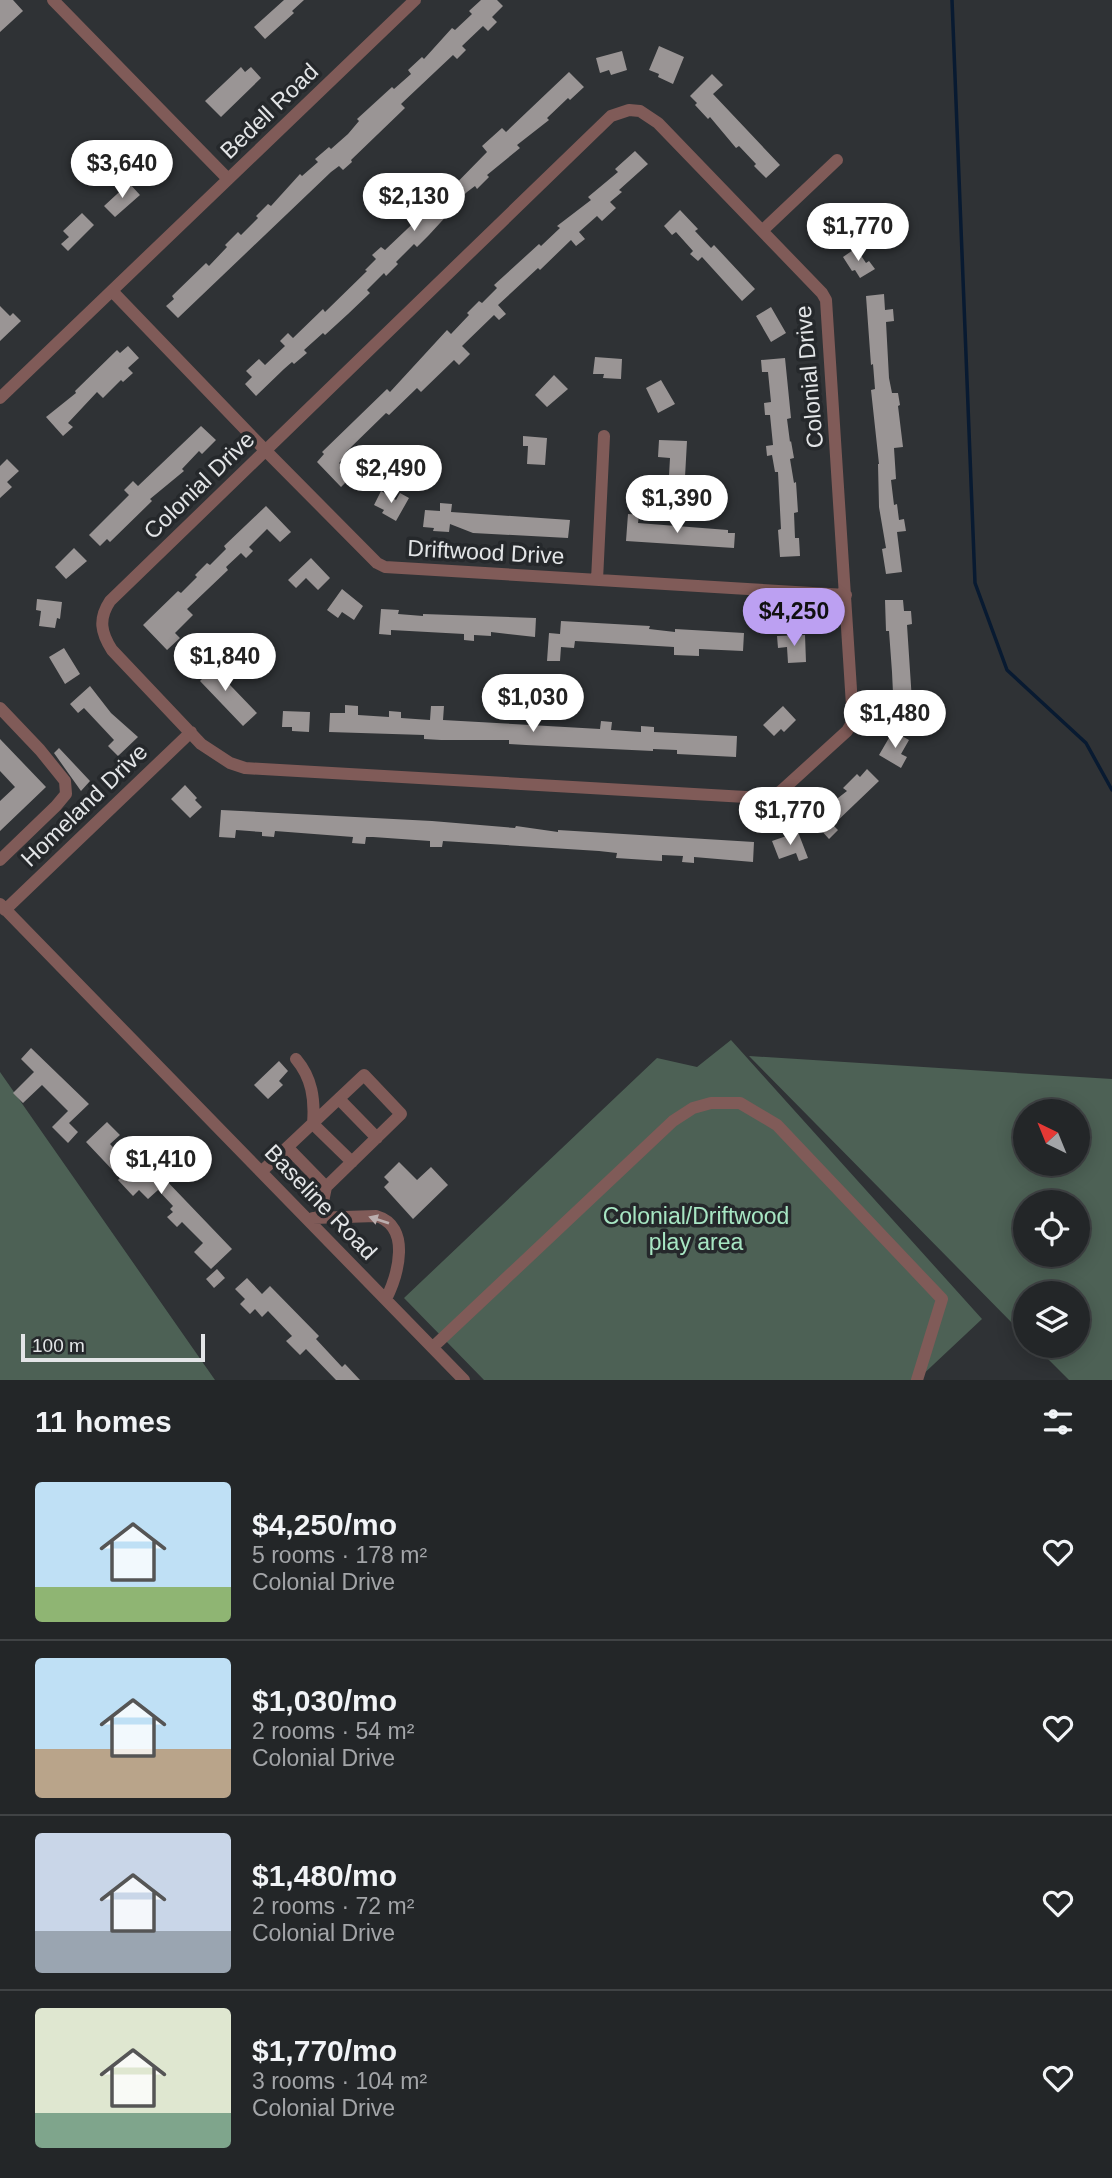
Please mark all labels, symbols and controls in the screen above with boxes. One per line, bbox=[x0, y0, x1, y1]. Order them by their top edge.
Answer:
street label: Bedell Road bbox=[215, 58, 323, 164]
pin: $3,640 bbox=[65, 140, 179, 200]
text: $3,640 bbox=[87, 150, 157, 176]
pin: $2,130 bbox=[357, 174, 471, 233]
text: $2,130 bbox=[379, 183, 449, 209]
pin: $1,770 bbox=[801, 204, 915, 263]
text: $1,770 bbox=[823, 213, 893, 239]
street label: Colonial Drive bbox=[790, 305, 828, 449]
street label: Colonial Drive bbox=[138, 426, 260, 544]
pin: $2,490 bbox=[334, 446, 448, 505]
text: $2,490 bbox=[356, 455, 426, 481]
pin: $1,390 bbox=[620, 476, 734, 535]
text: $1,390 bbox=[642, 485, 712, 511]
street label: Driftwood Drive bbox=[407, 535, 565, 569]
pin: $4,250 bbox=[737, 588, 851, 648]
text: $4,250 bbox=[759, 598, 829, 624]
pin: $1,840 bbox=[168, 634, 282, 693]
text: $1,840 bbox=[190, 643, 260, 669]
pin: $1,030 bbox=[476, 674, 590, 734]
text: $1,030 bbox=[498, 684, 568, 710]
pin: $1,480 bbox=[838, 690, 952, 750]
text: $1,480 bbox=[860, 700, 930, 726]
street label: Homeland Drive bbox=[16, 738, 152, 872]
pin: $1,770 bbox=[733, 788, 847, 847]
text: $1,770 bbox=[755, 797, 825, 823]
north arrow bbox=[1013, 1099, 1090, 1176]
map controls bbox=[1013, 1099, 1090, 1358]
pin: $1,410 bbox=[104, 1136, 218, 1196]
street label: Baseline Road bbox=[260, 1139, 382, 1265]
text: $1,410 bbox=[126, 1146, 196, 1172]
button: locate bbox=[1013, 1190, 1090, 1267]
park label: Colonial/Driftwood play area bbox=[603, 1203, 789, 1255]
one-way arrow bbox=[369, 1214, 390, 1224]
button: layers bbox=[1013, 1281, 1090, 1358]
scale bar bbox=[21, 1331, 205, 1363]
text: 100 m bbox=[32, 1335, 85, 1356]
icon: filters bbox=[1039, 1403, 1077, 1441]
text: 11 homes bbox=[35, 1405, 172, 1438]
text: $4,250/mo bbox=[252, 1508, 397, 1541]
icon: home bbox=[91, 1510, 175, 1594]
icon: heart bbox=[1039, 1533, 1077, 1571]
text: 5 rooms · 178 m² bbox=[252, 1542, 427, 1568]
text: Colonial Drive bbox=[252, 1569, 395, 1595]
text: $1,030/mo bbox=[252, 1684, 397, 1717]
icon: home bbox=[91, 1686, 175, 1770]
icon: heart bbox=[1039, 1709, 1077, 1747]
text: 2 rooms · 54 m² bbox=[252, 1718, 414, 1744]
text: Colonial Drive bbox=[252, 1745, 395, 1771]
text: $1,480/mo bbox=[252, 1859, 397, 1892]
icon: home bbox=[91, 1861, 175, 1945]
icon: heart bbox=[1039, 1884, 1077, 1922]
text: 2 rooms · 72 m² bbox=[252, 1893, 414, 1919]
text: Colonial Drive bbox=[252, 1920, 395, 1946]
text: $1,770/mo bbox=[252, 2034, 397, 2067]
icon: home bbox=[91, 2036, 175, 2120]
icon: heart bbox=[1039, 2059, 1077, 2097]
text: 3 rooms · 104 m² bbox=[252, 2068, 427, 2094]
text: Colonial Drive bbox=[252, 2095, 395, 2121]

